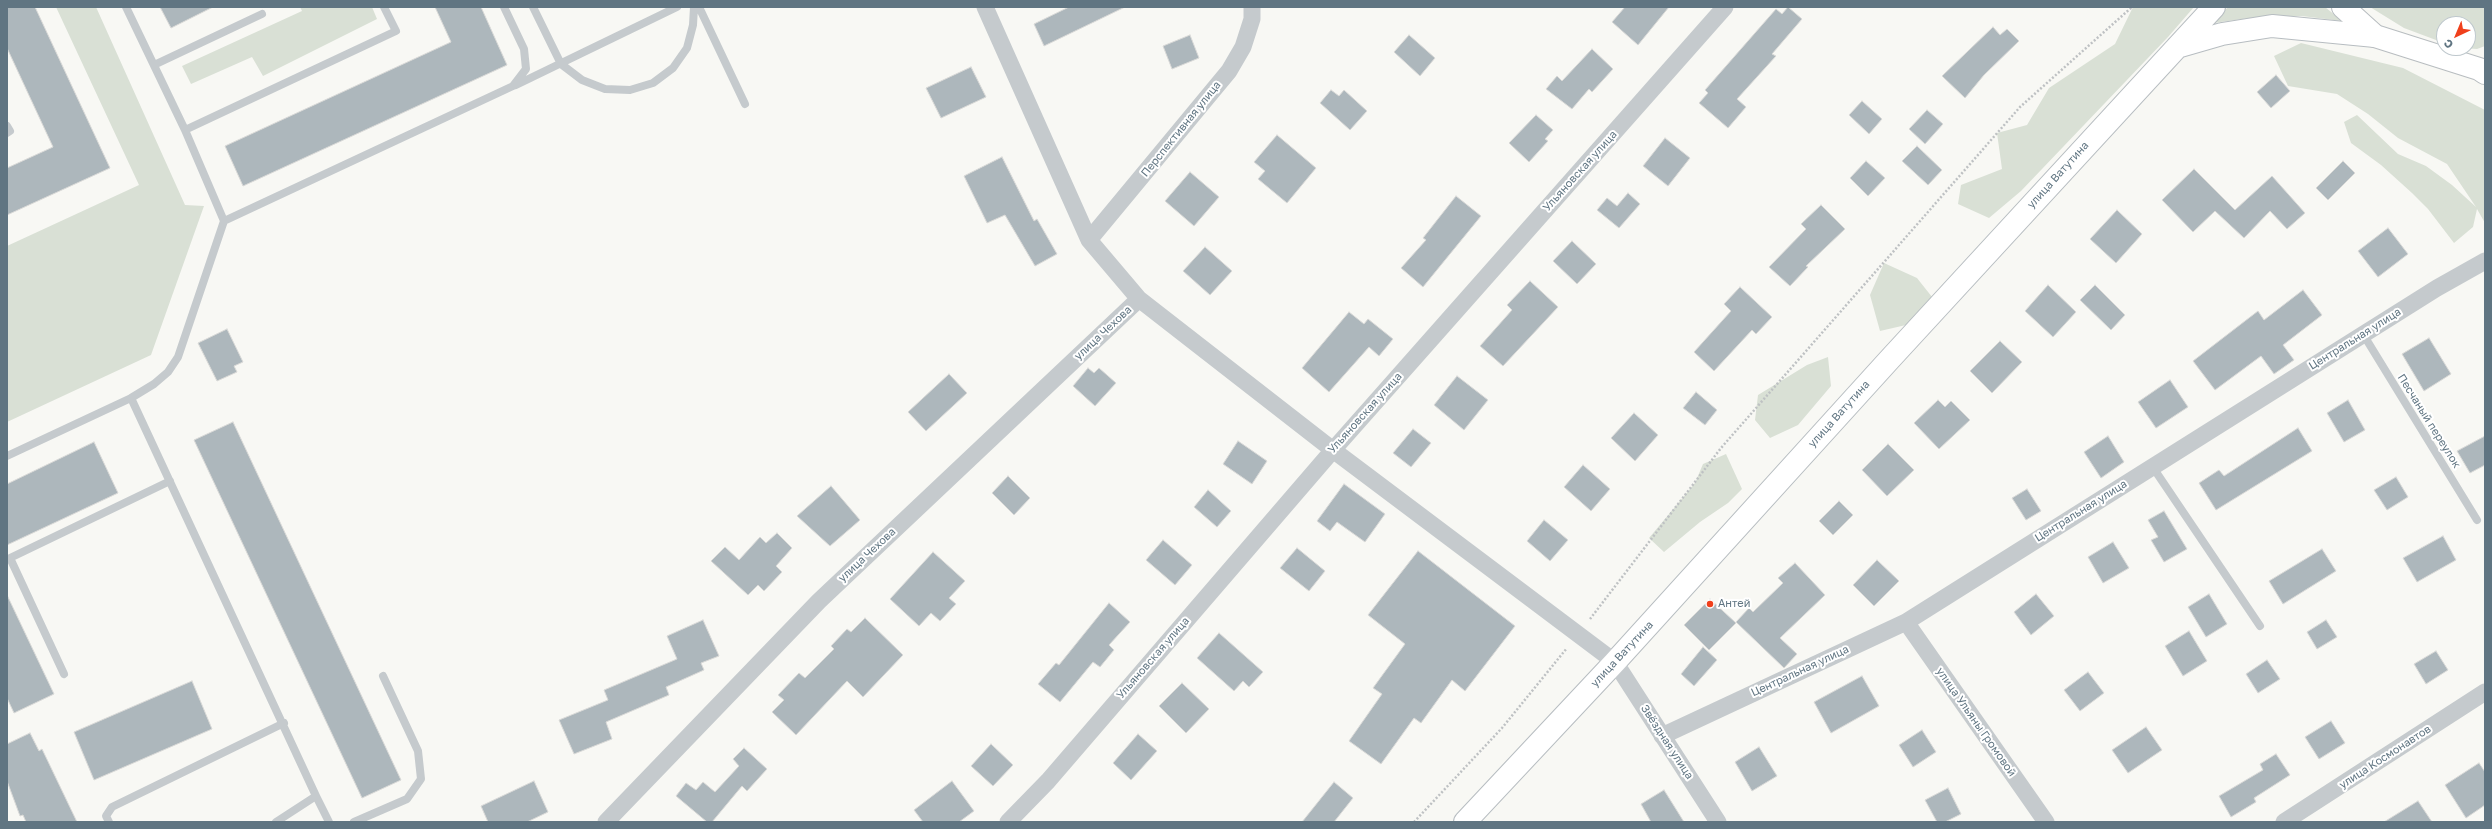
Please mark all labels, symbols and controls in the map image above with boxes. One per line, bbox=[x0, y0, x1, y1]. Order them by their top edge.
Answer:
north arrow bbox=[2436, 16, 2476, 56]
text: С bbox=[2441, 37, 2455, 52]
street label: Перспективная улица bbox=[1138, 79, 1224, 179]
street label: Ульяновская улица bbox=[1540, 128, 1620, 214]
street label: улица Ватутина bbox=[2024, 139, 2092, 211]
street label: улица Чехова bbox=[1072, 303, 1134, 363]
street label: Центральная улица bbox=[2306, 305, 2404, 373]
street label: Ульяновская улица bbox=[1325, 370, 1405, 456]
street label: Песчаный переулок bbox=[2395, 372, 2463, 470]
street label: улица Ватутина bbox=[1805, 378, 1873, 450]
street label: Центральная улица bbox=[2032, 477, 2130, 545]
street label: улица Чехова bbox=[836, 525, 898, 585]
place label: Антей bbox=[1718, 597, 1750, 611]
marker: Антей bbox=[1705, 599, 1715, 609]
street label: Ульяновская улица bbox=[1114, 614, 1192, 702]
street label: улица Ватутина bbox=[1588, 618, 1656, 690]
street label: Центральная улица bbox=[1749, 643, 1851, 699]
street label: улица Ульяны Громовой bbox=[1933, 665, 2019, 779]
street label: Звёздная улица bbox=[1638, 702, 1696, 782]
street label: улица Космонавтов bbox=[2337, 722, 2433, 792]

